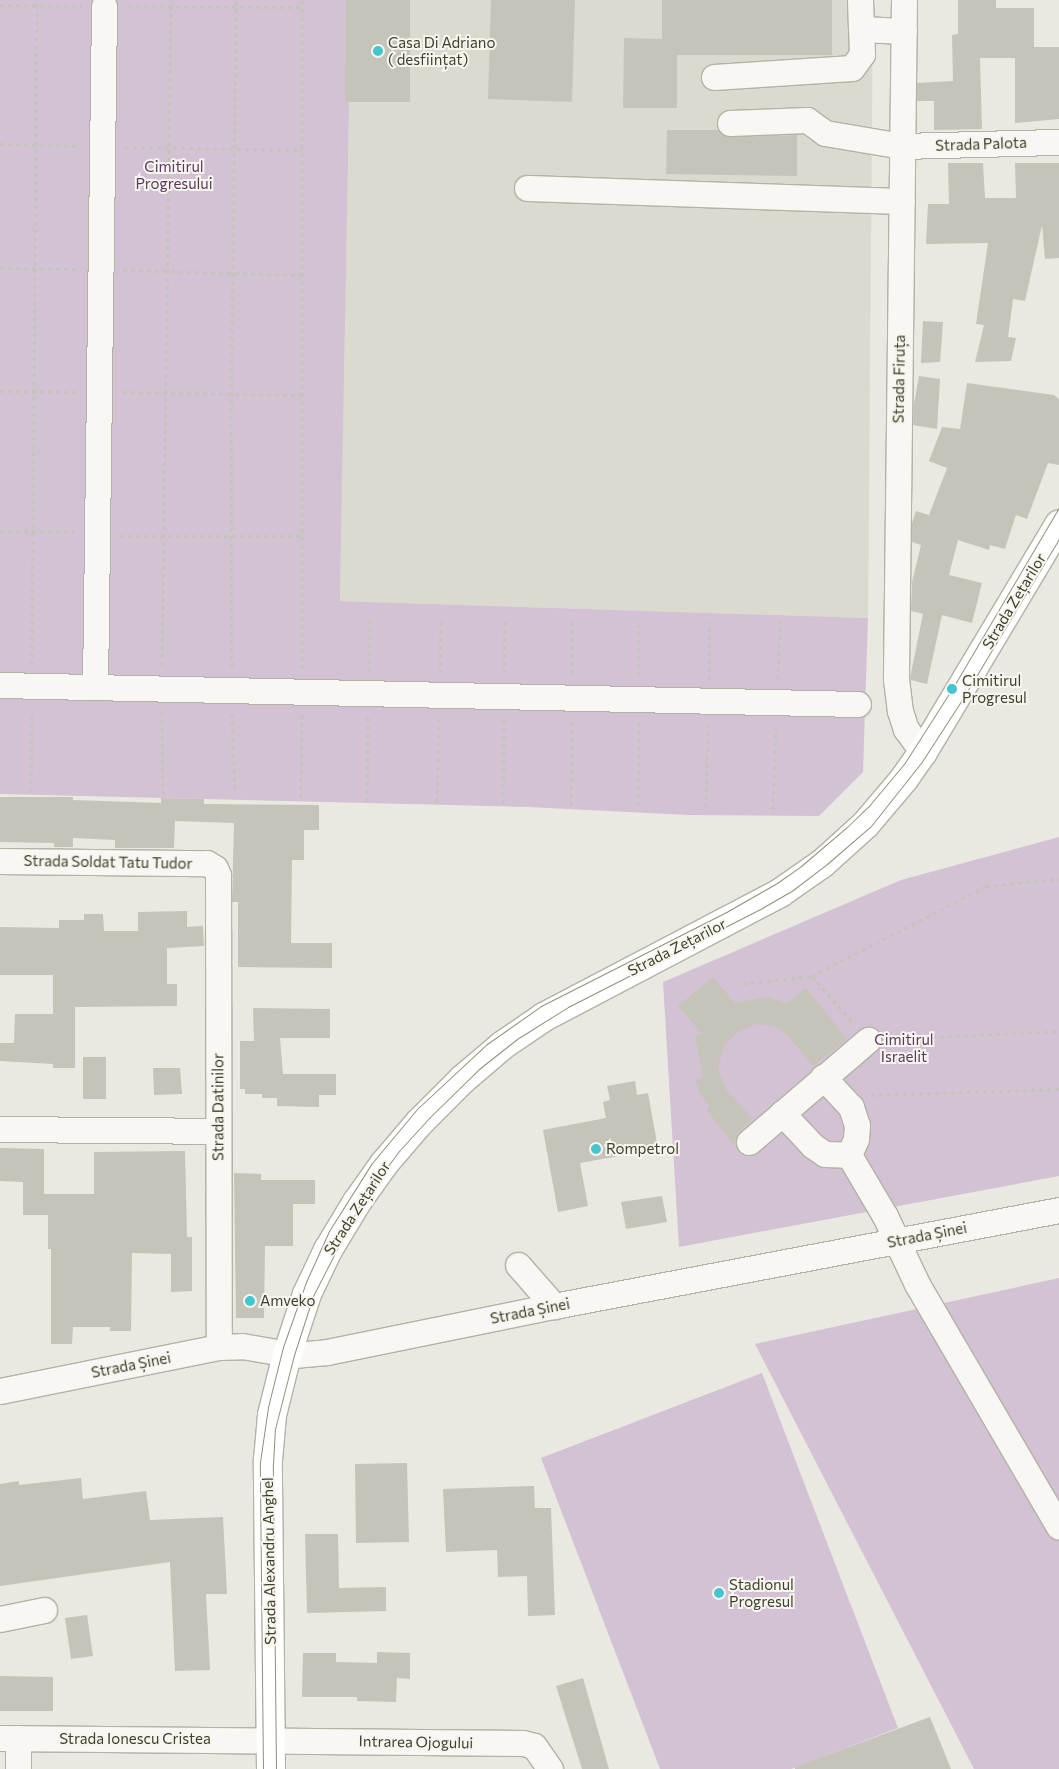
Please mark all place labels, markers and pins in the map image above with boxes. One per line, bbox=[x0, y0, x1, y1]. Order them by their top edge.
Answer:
place label: Casa Di Adriano ( desființat) bbox=[388, 33, 495, 68]
marker: Casa Di Adriano ( desființat) bbox=[372, 45, 384, 57]
place label: Cimitirul Progresul bbox=[962, 671, 1027, 706]
marker: Cimitirul Progresul bbox=[946, 683, 958, 695]
place label: Rompetrol bbox=[606, 1140, 679, 1158]
marker: Rompetrol bbox=[590, 1143, 602, 1155]
place label: Amveko bbox=[260, 1292, 315, 1310]
marker: Amveko bbox=[244, 1295, 256, 1307]
place label: Stadionul Progresul bbox=[729, 1575, 794, 1610]
marker: Stadionul Progresul bbox=[713, 1587, 725, 1599]

